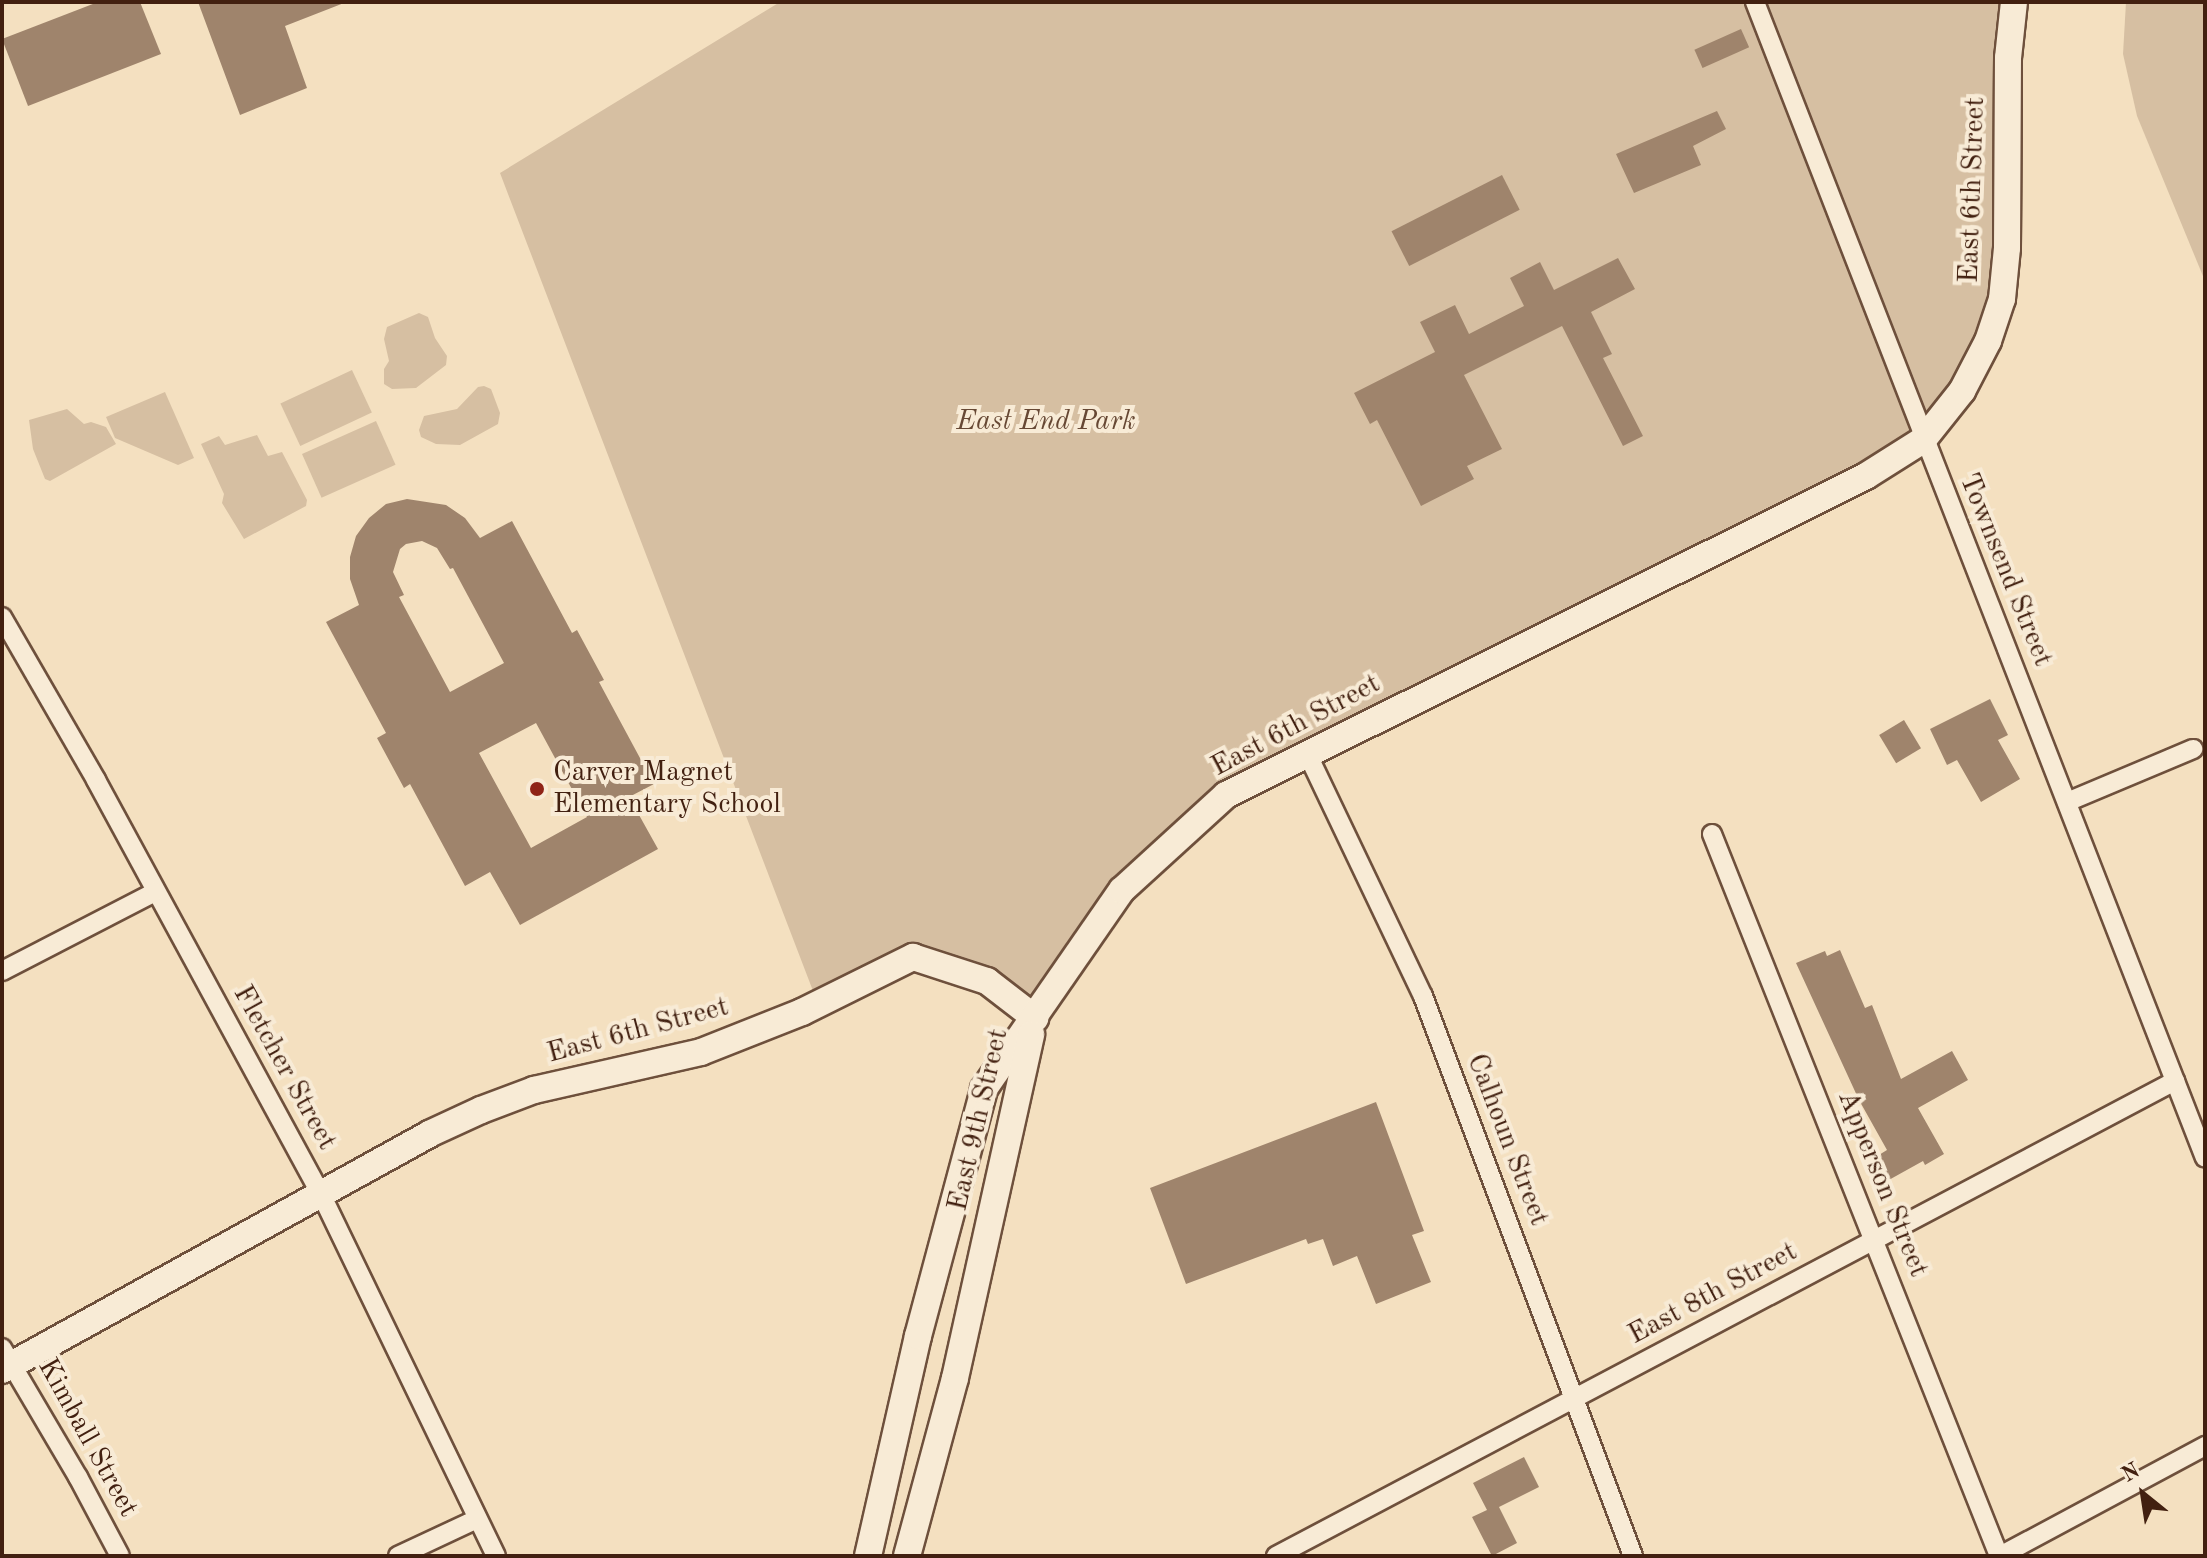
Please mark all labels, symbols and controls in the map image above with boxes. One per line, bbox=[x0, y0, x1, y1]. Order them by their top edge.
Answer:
street label: East 6th Street bbox=[1953, 96, 1993, 284]
park label: East End Park bbox=[956, 405, 1136, 439]
street label: Townsend Street bbox=[1951, 469, 2059, 671]
street label: East 6th Street bbox=[1206, 667, 1386, 785]
place label: Carver Magnet Elementary School bbox=[553, 756, 781, 822]
marker: Carver Magnet Elementary School bbox=[528, 780, 546, 798]
street label: Fletcher Street bbox=[225, 980, 343, 1156]
street label: East 6th Street bbox=[544, 991, 732, 1071]
street label: East 9th Street bbox=[942, 1025, 1016, 1215]
street label: Calhoun Street bbox=[1459, 1049, 1555, 1231]
street label: Apperson Street bbox=[1829, 1086, 1935, 1282]
street label: East 8th Street bbox=[1623, 1235, 1803, 1353]
street label: Kimball Street bbox=[30, 1353, 144, 1523]
north arrow bbox=[2103, 1454, 2183, 1534]
text: N bbox=[2118, 1459, 2144, 1487]

